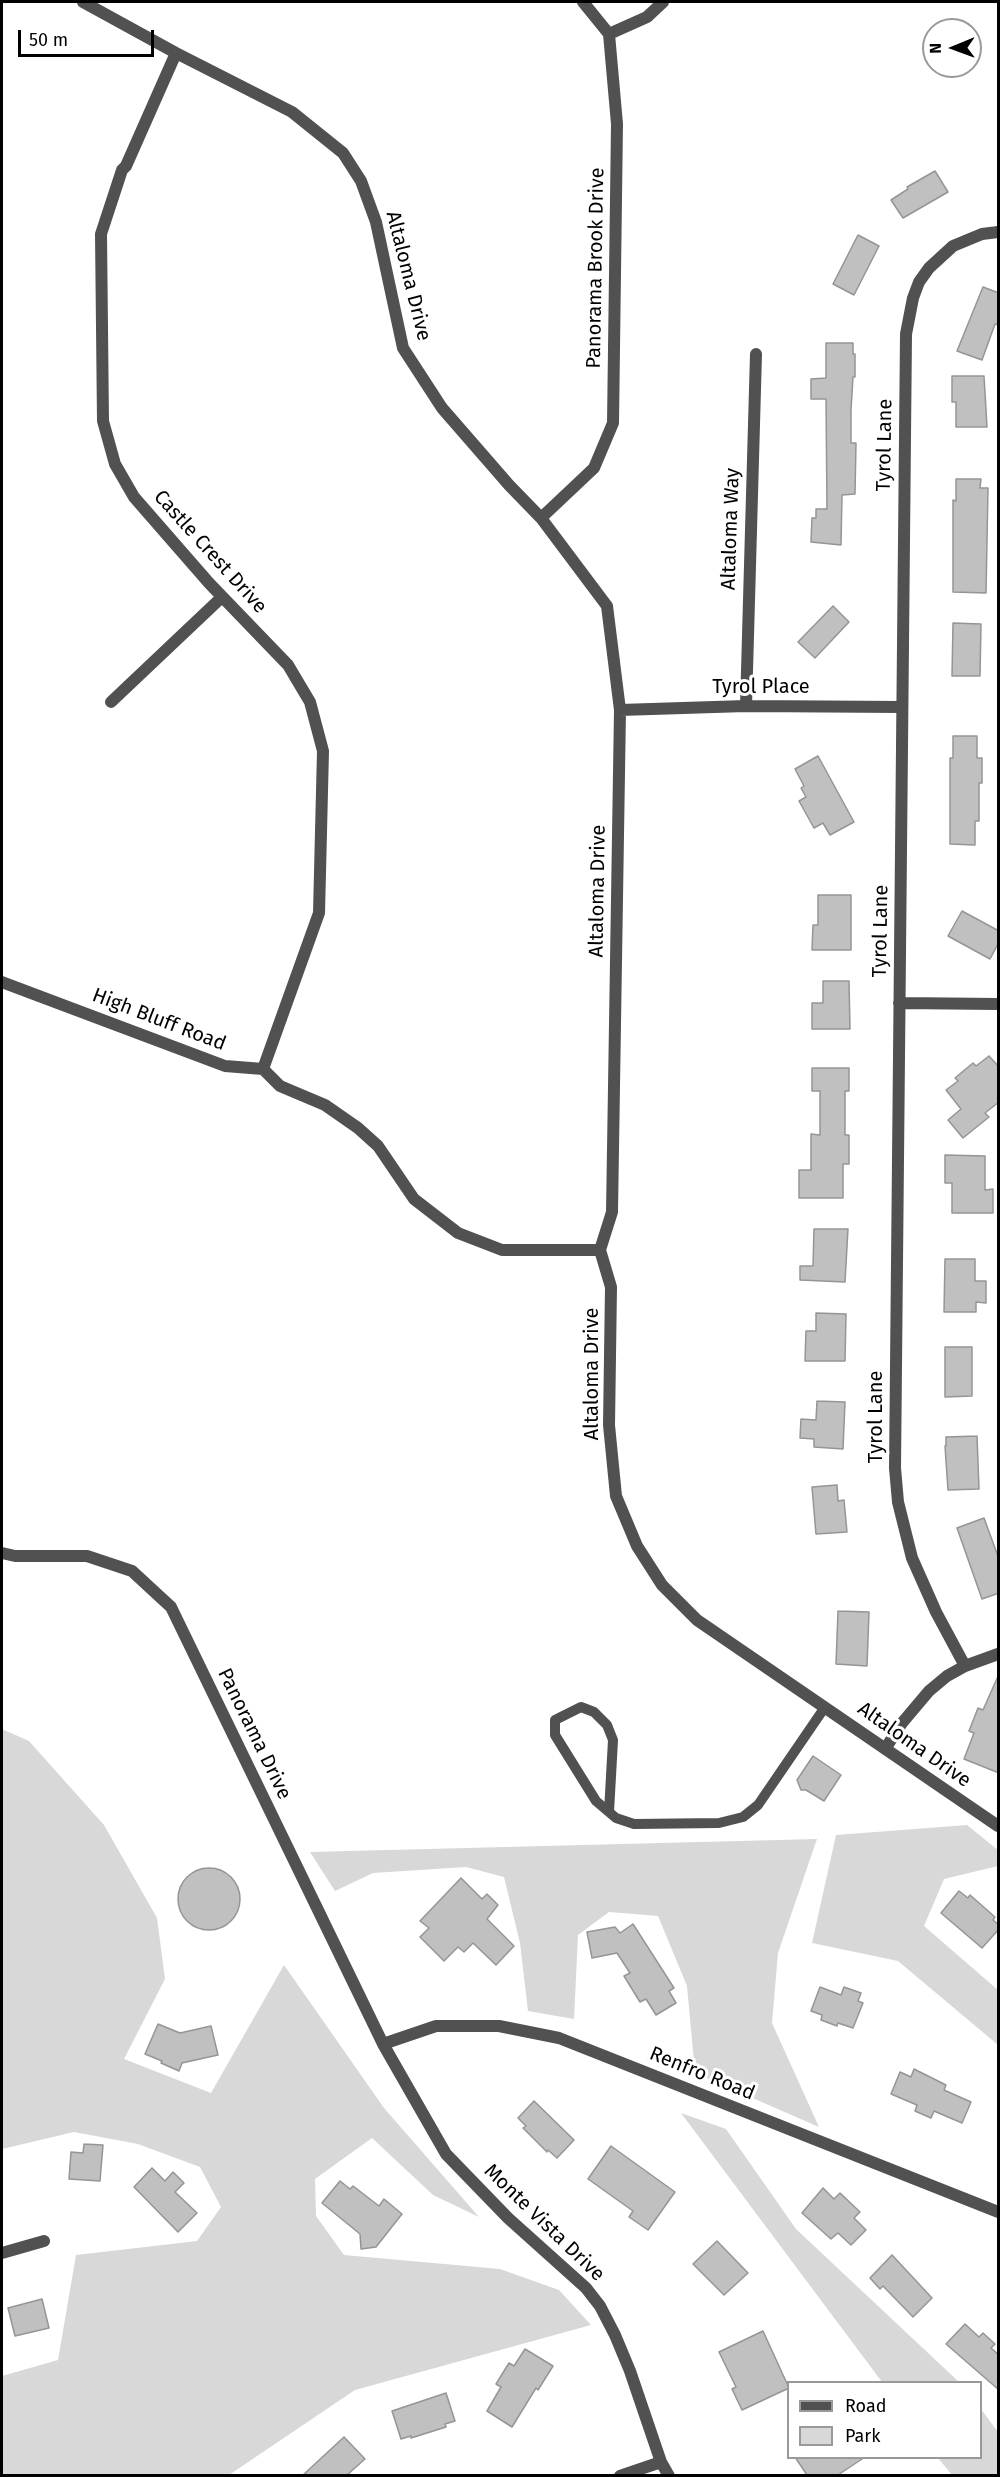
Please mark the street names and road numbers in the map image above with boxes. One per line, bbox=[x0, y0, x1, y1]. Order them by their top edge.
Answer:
street label: Panorama Brook Drive bbox=[582, 167, 610, 369]
street label: Altaloma Drive bbox=[380, 209, 436, 343]
street label: Tyrol Lane bbox=[872, 398, 898, 492]
street label: Altaloma Way bbox=[717, 468, 745, 590]
street label: Castle Crest Drive bbox=[148, 485, 272, 619]
street label: Tyrol Place bbox=[712, 675, 810, 699]
street label: Altaloma Drive bbox=[585, 824, 611, 958]
street label: Tyrol Lane bbox=[868, 884, 894, 978]
street label: High Bluff Road bbox=[89, 984, 229, 1056]
street label: Altaloma Drive bbox=[580, 1308, 604, 1440]
street label: Tyrol Lane bbox=[864, 1371, 888, 1463]
street label: Panorama Drive bbox=[212, 1665, 296, 1803]
street label: Altaloma Drive bbox=[853, 1697, 975, 1793]
street label: Renfro Road bbox=[646, 2042, 758, 2106]
street label: Monte Vista Drive bbox=[479, 2159, 609, 2287]

